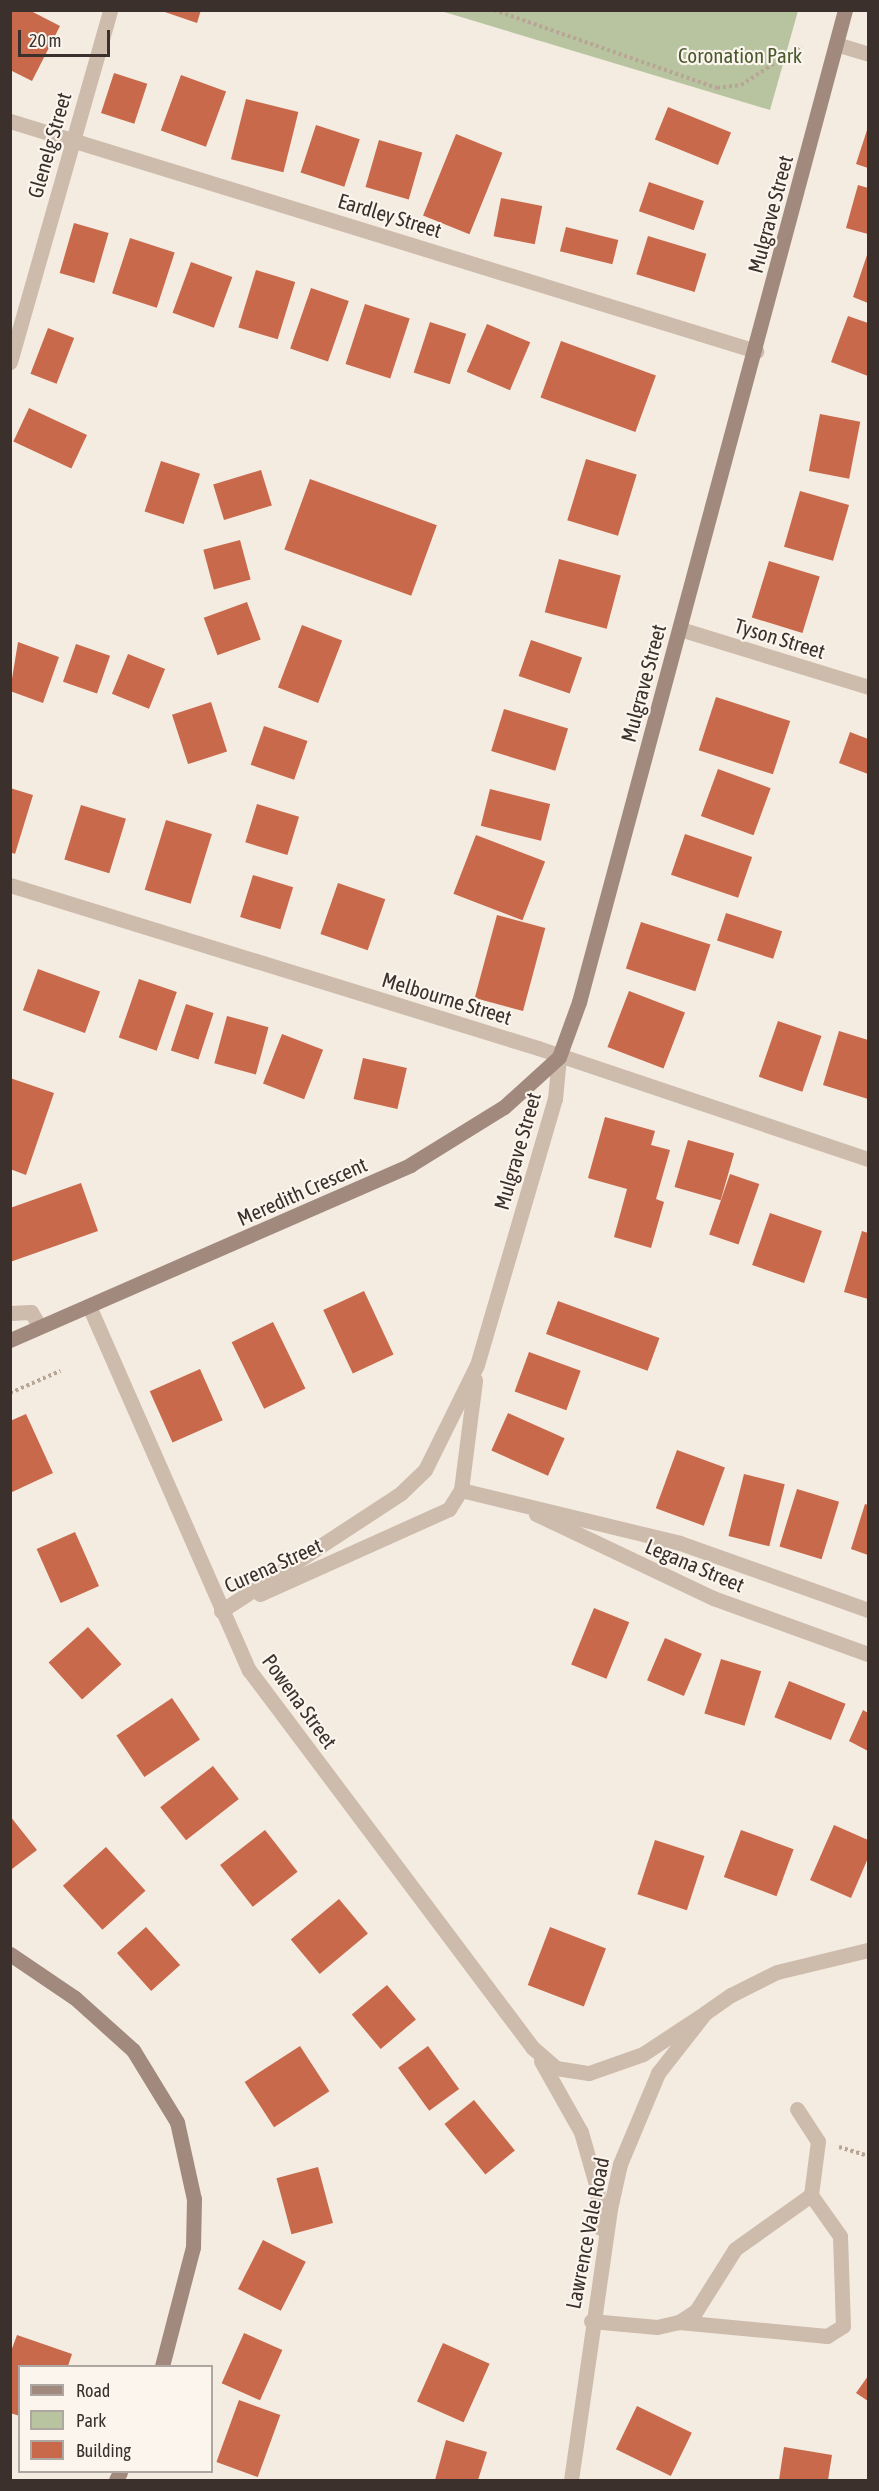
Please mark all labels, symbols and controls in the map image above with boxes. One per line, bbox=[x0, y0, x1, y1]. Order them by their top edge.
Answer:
scale bar bbox=[21, 18, 112, 56]
text: 20 m bbox=[29, 30, 61, 51]
park label: Coronation Park bbox=[678, 42, 802, 68]
street label: Glenelg Street bbox=[22, 89, 76, 201]
street label: Mulgrave Street bbox=[742, 152, 798, 276]
street label: Eardley Street bbox=[335, 187, 445, 243]
street label: Tyson Street bbox=[732, 612, 828, 664]
street label: Mulgrave Street bbox=[615, 621, 671, 745]
street label: Melbourne Street bbox=[379, 966, 515, 1030]
street label: Mulgrave Street bbox=[488, 1089, 546, 1213]
street label: Meredith Crescent bbox=[233, 1151, 371, 1231]
street label: Curena Street bbox=[220, 1532, 326, 1598]
street label: Legana Street bbox=[642, 1533, 748, 1597]
street label: Powena Street bbox=[257, 1649, 343, 1753]
street label: Lawrence Vale Road bbox=[560, 2155, 614, 2311]
legend bbox=[18, 2365, 213, 2473]
text: Road bbox=[76, 2380, 110, 2401]
text: Park bbox=[76, 2410, 106, 2431]
text: Building bbox=[76, 2440, 131, 2461]

